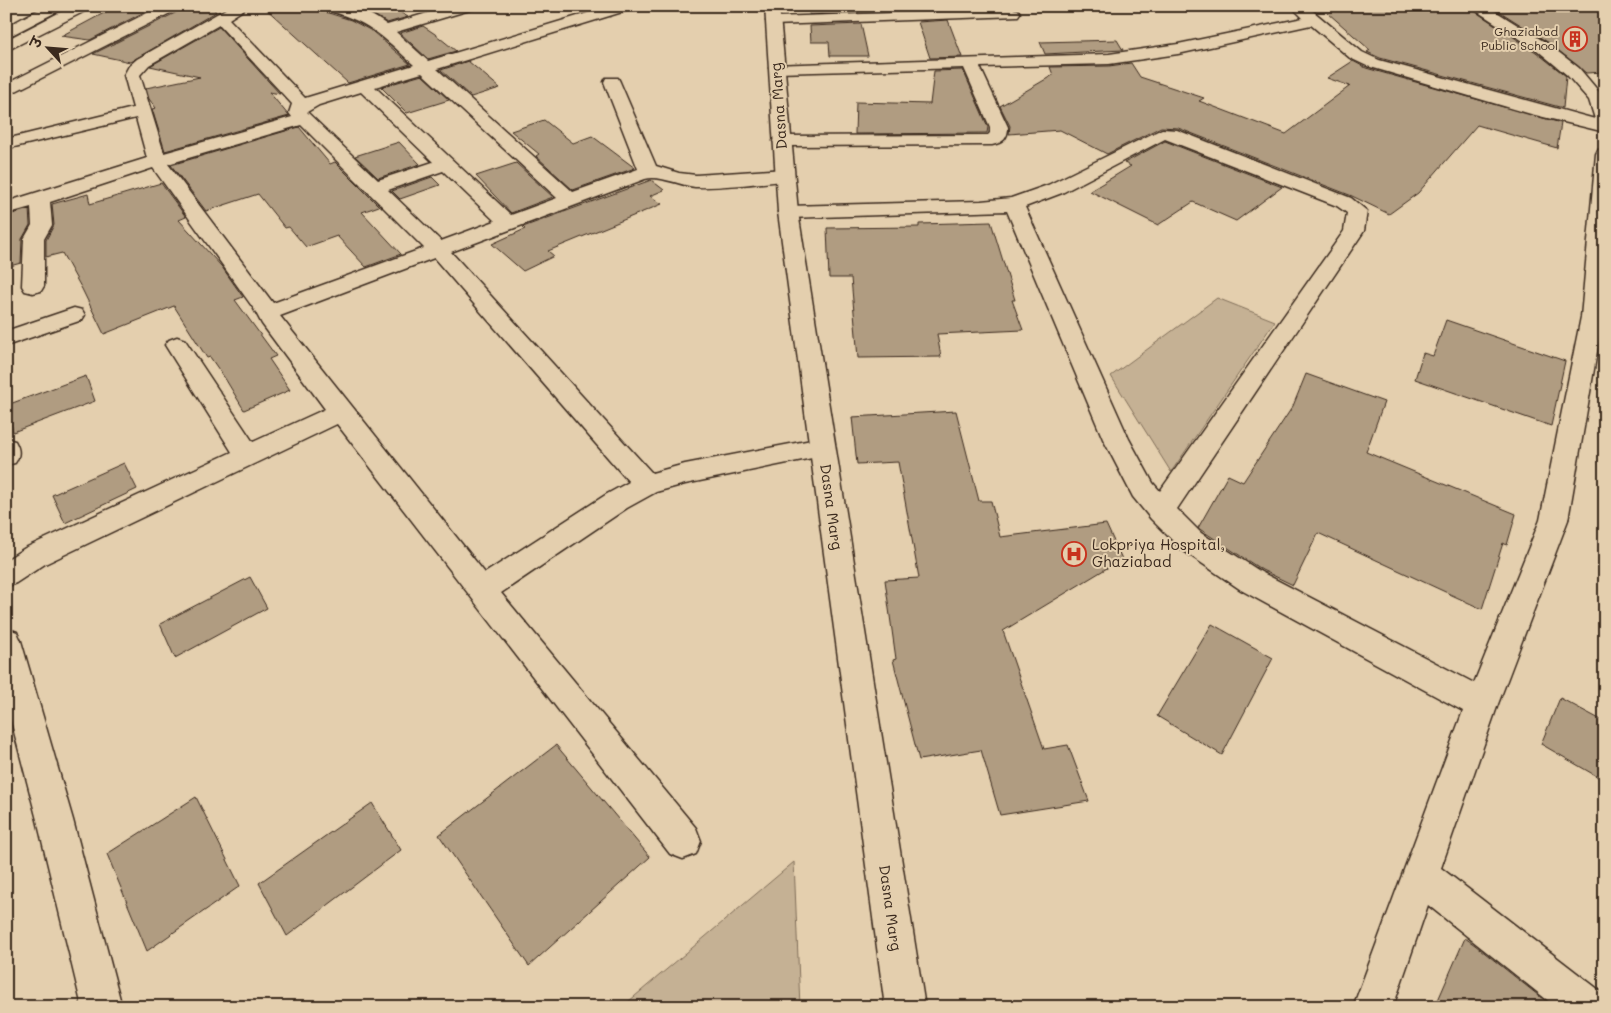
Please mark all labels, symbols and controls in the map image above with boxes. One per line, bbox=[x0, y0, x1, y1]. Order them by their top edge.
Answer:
north arrow bbox=[22, 22, 72, 72]
place label: Ghaziabad Public School bbox=[1481, 23, 1558, 53]
building icon: Ghaziabad Public School bbox=[1562, 26, 1588, 52]
text: उ bbox=[24, 32, 47, 52]
street label: Dasna Marg bbox=[765, 62, 791, 150]
street label: Dasna Marg bbox=[816, 462, 848, 552]
place label: Lokpriya Hospital, Ghaziabad bbox=[1092, 534, 1225, 571]
hospital icon: Lokpriya Hospital, Ghaziabad bbox=[1061, 541, 1087, 567]
street label: Dasna Marg bbox=[875, 863, 907, 953]

